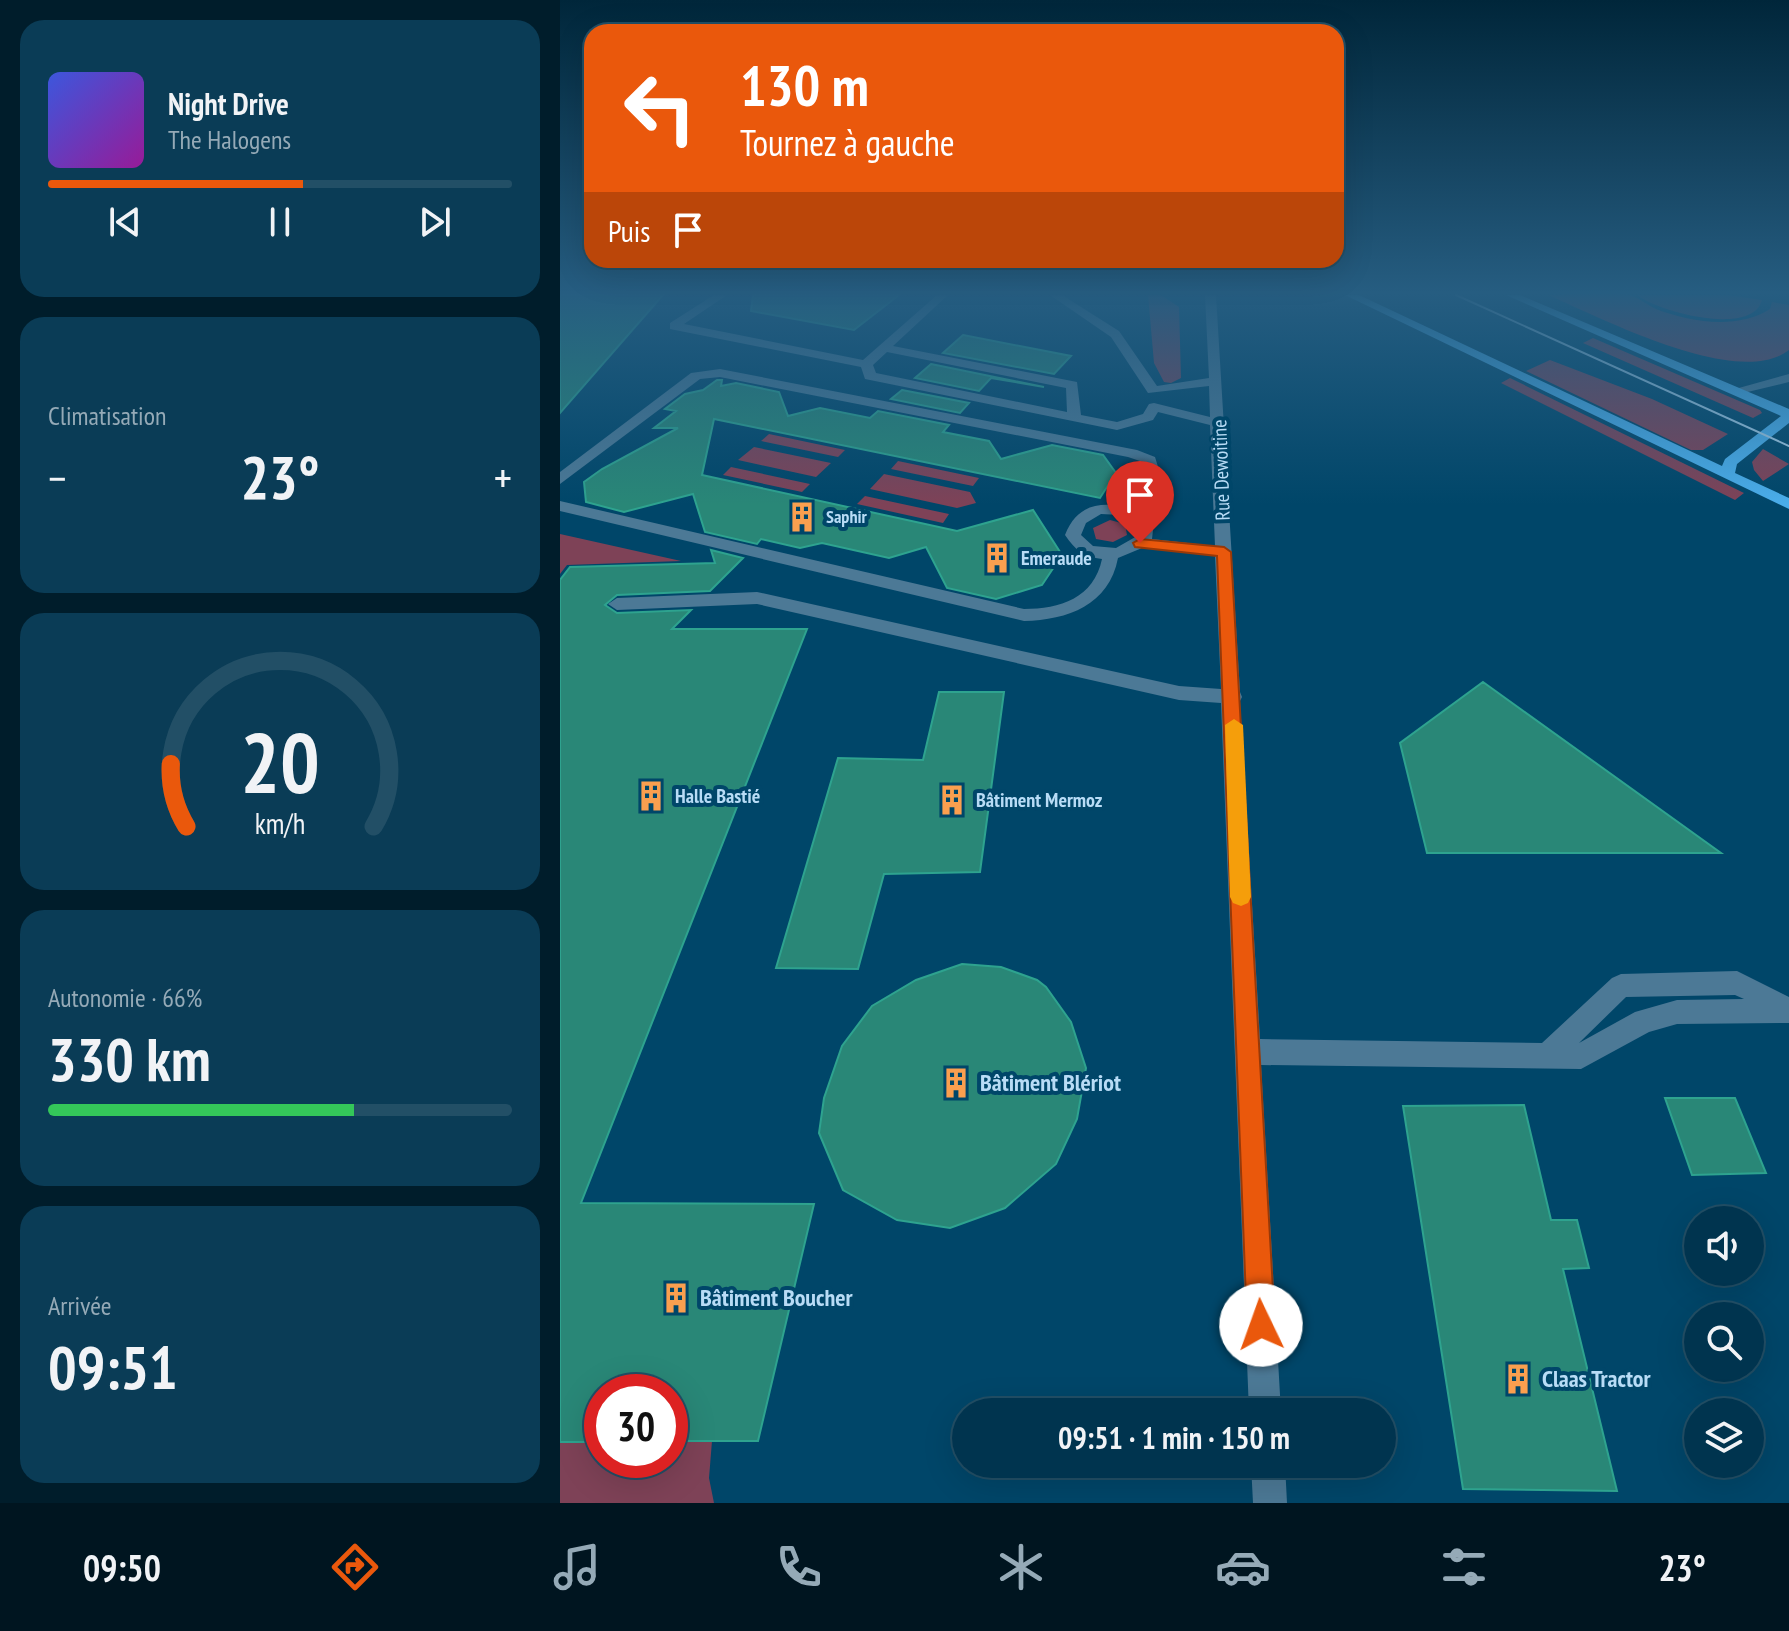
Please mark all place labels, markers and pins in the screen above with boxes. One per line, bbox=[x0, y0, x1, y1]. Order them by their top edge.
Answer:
pin bbox=[1106, 461, 1174, 543]
building icon: Saphir bbox=[785, 500, 819, 534]
place label: Saphir bbox=[826, 505, 868, 528]
building icon: Emeraude bbox=[980, 541, 1014, 575]
place label: Emeraude bbox=[1021, 545, 1092, 571]
building icon: Halle Bastié bbox=[634, 779, 668, 813]
place label: Halle Bastié bbox=[675, 783, 760, 809]
building icon: Bâtiment Mermoz bbox=[935, 783, 969, 817]
place label: Bâtiment Mermoz bbox=[976, 787, 1103, 813]
building icon: Bâtiment Blériot bbox=[939, 1066, 973, 1100]
place label: Bâtiment Blériot bbox=[980, 1067, 1121, 1098]
building icon: Bâtiment Boucher bbox=[659, 1281, 693, 1315]
place label: Bâtiment Boucher bbox=[700, 1282, 854, 1313]
building icon: Claas Tractor bbox=[1501, 1362, 1535, 1396]
place label: Claas Tractor bbox=[1542, 1363, 1652, 1394]

